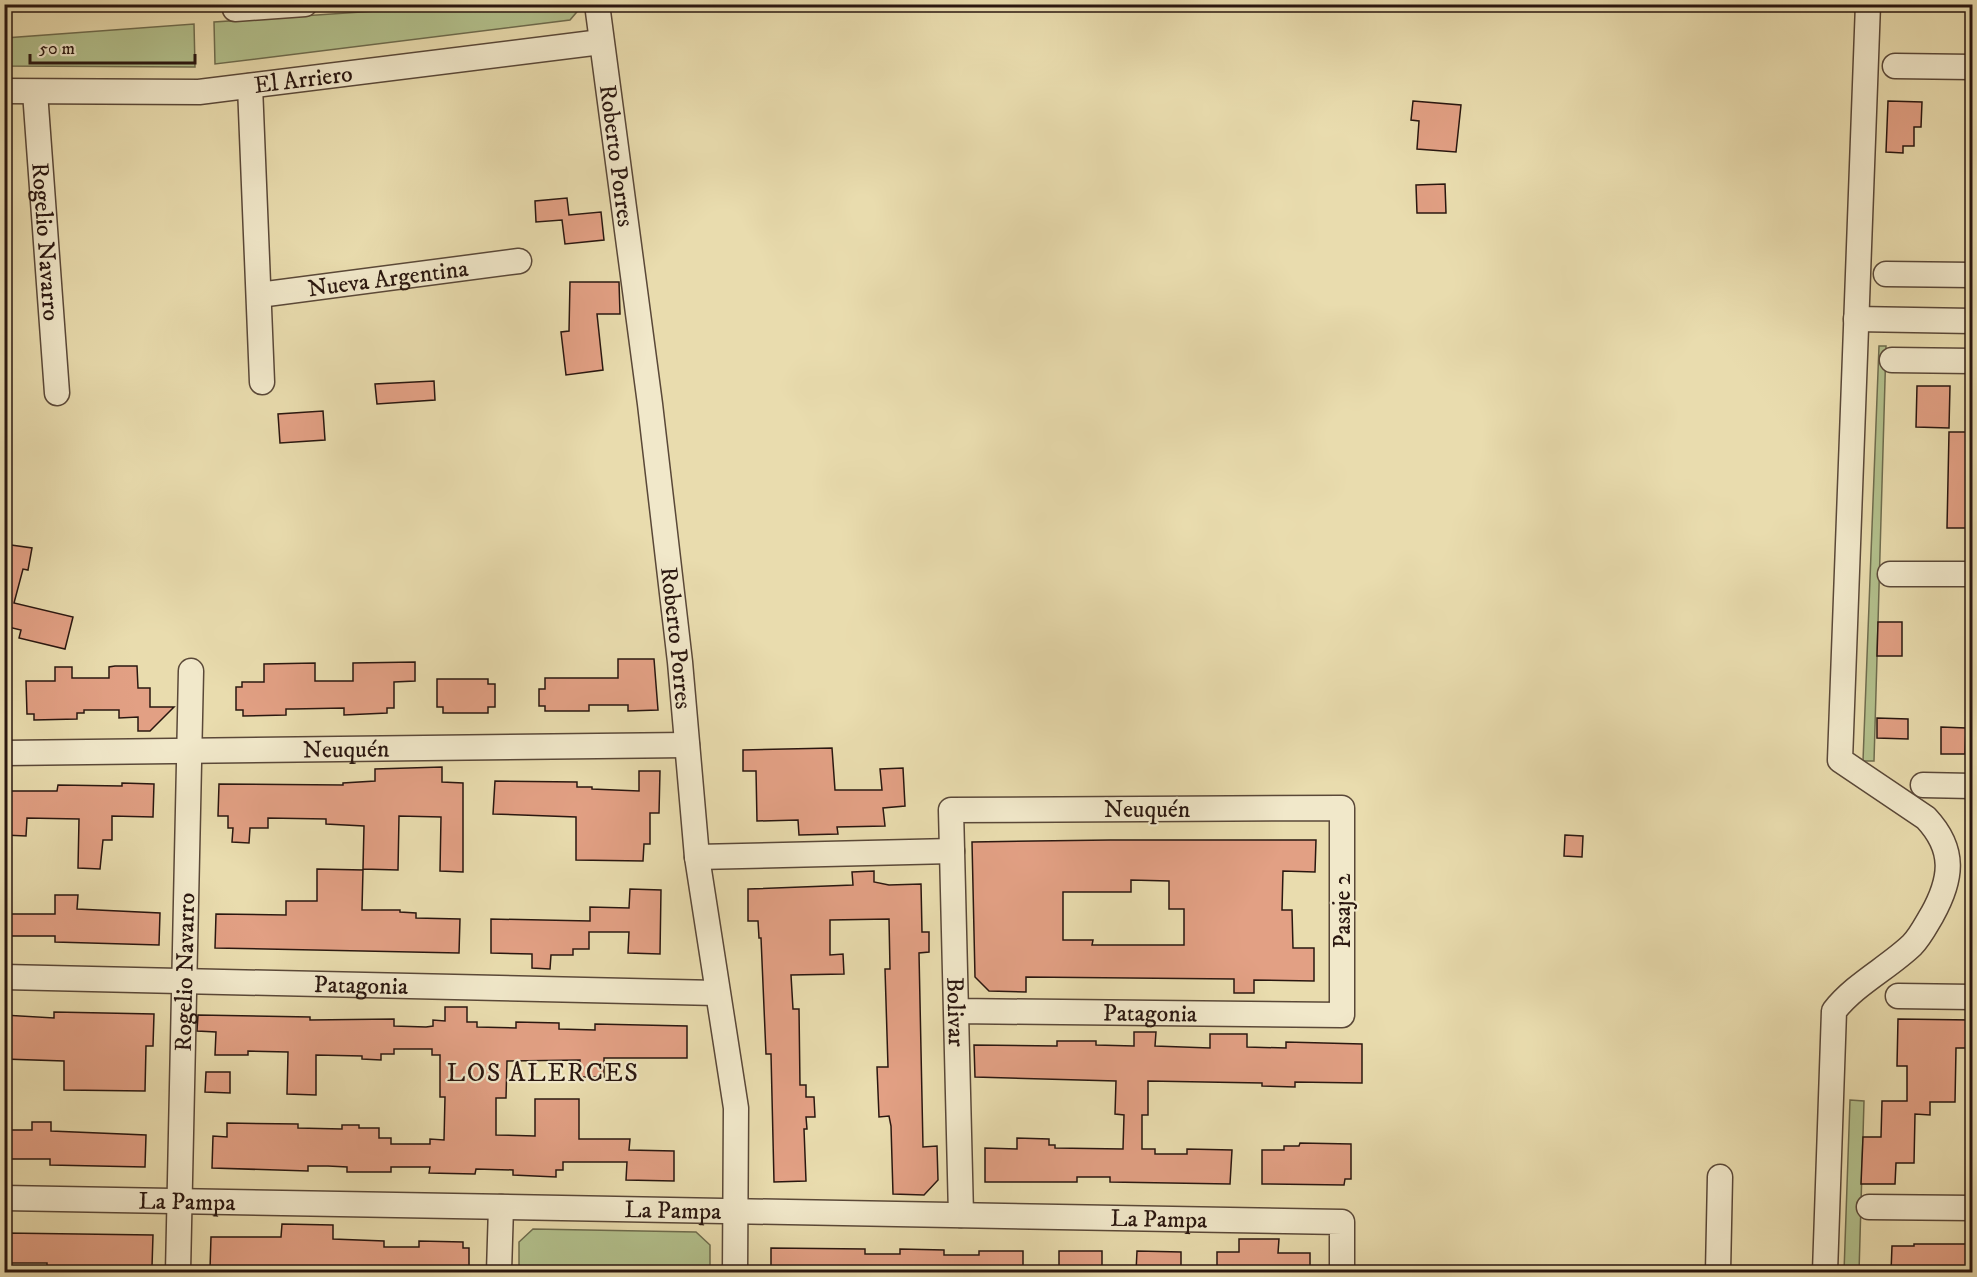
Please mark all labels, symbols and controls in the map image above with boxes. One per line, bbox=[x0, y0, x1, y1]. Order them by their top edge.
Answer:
scale bar bbox=[30, 27, 195, 65]
text: 50 m bbox=[39, 38, 75, 60]
street label: El Arriero bbox=[252, 59, 354, 101]
street label: Roberto Porres bbox=[592, 83, 640, 229]
street label: Rogelio Navarro bbox=[24, 161, 66, 322]
street label: Nueva Argentina bbox=[306, 254, 471, 304]
street label: Roberto Porres bbox=[653, 565, 698, 711]
street label: Neuquén bbox=[302, 734, 390, 766]
street label: Neuquén bbox=[1104, 795, 1191, 825]
street label: Pasaje 2 bbox=[1328, 873, 1358, 949]
street label: Rogelio Navarro bbox=[169, 892, 202, 1052]
street label: Patagonia bbox=[313, 970, 409, 1002]
street label: Bolivar bbox=[939, 977, 971, 1047]
street label: Patagonia bbox=[1103, 999, 1198, 1030]
district label: LOS ALERCES bbox=[446, 1057, 640, 1090]
street label: La Pampa bbox=[138, 1186, 237, 1218]
street label: La Pampa bbox=[624, 1195, 722, 1227]
street label: La Pampa bbox=[1110, 1204, 1208, 1236]

